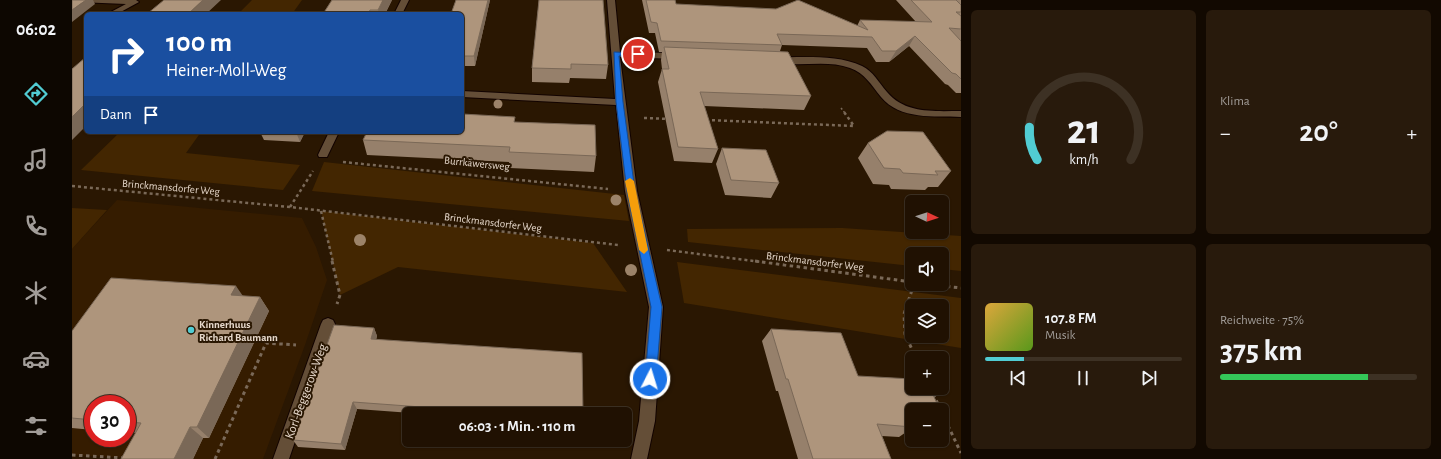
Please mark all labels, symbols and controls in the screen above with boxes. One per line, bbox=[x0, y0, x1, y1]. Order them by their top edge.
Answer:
text: 06:02 bbox=[16, 21, 56, 39]
icon: right bbox=[100, 28, 152, 80]
text: 100 m bbox=[166, 29, 232, 57]
pin bbox=[621, 37, 655, 71]
icon: arrive bbox=[627, 43, 649, 65]
text: Heiner-Moll-Weg bbox=[166, 62, 286, 80]
icon: directions bbox=[22, 80, 50, 108]
text: Klima bbox=[1220, 95, 1250, 108]
icon: arrive bbox=[140, 104, 162, 126]
text: Dann bbox=[100, 107, 132, 122]
text: 21 bbox=[1066, 110, 1101, 151]
text: 20° bbox=[1299, 117, 1338, 147]
text: − bbox=[1220, 122, 1231, 144]
text: + bbox=[1406, 122, 1417, 144]
icon: music bbox=[22, 146, 50, 174]
text: km/h bbox=[1069, 152, 1098, 166]
street label: Burrkäwersweg bbox=[444, 155, 511, 172]
street label: Brinckmansdorfer Weg bbox=[122, 178, 221, 197]
north arrow bbox=[905, 195, 949, 239]
map controls bbox=[905, 195, 949, 447]
street label: Brinckmansdorfer Weg bbox=[444, 211, 543, 234]
icon: phone bbox=[22, 212, 50, 240]
button: sound bbox=[905, 247, 949, 291]
street label: Brinckmansdorfer Weg bbox=[766, 250, 865, 273]
icon: climate bbox=[22, 279, 50, 307]
button: layers bbox=[905, 299, 949, 343]
text: 107.8 FM bbox=[1045, 311, 1096, 326]
text: Reichweite · 75% bbox=[1220, 314, 1304, 327]
place label: Kinnerhuus Richard Baumann bbox=[199, 319, 278, 343]
marker: Kinnerhuus Richard Baumann bbox=[186, 325, 196, 335]
text: Musik bbox=[1045, 329, 1076, 342]
text: 375 km bbox=[1220, 336, 1302, 366]
street label: Korl-Beggerow-Weg bbox=[283, 341, 330, 441]
icon: car bbox=[22, 345, 50, 373]
button: + bbox=[905, 351, 949, 395]
position arrow bbox=[629, 358, 671, 400]
icon: previous bbox=[1007, 367, 1029, 389]
icon: pause bbox=[1072, 367, 1094, 389]
icon: next bbox=[1138, 367, 1160, 389]
speed limit sign: 30 bbox=[84, 395, 136, 447]
button: − bbox=[905, 403, 949, 447]
icon: filters bbox=[22, 412, 50, 440]
text: 06:03 · 1 Min. · 110 m bbox=[459, 419, 575, 434]

